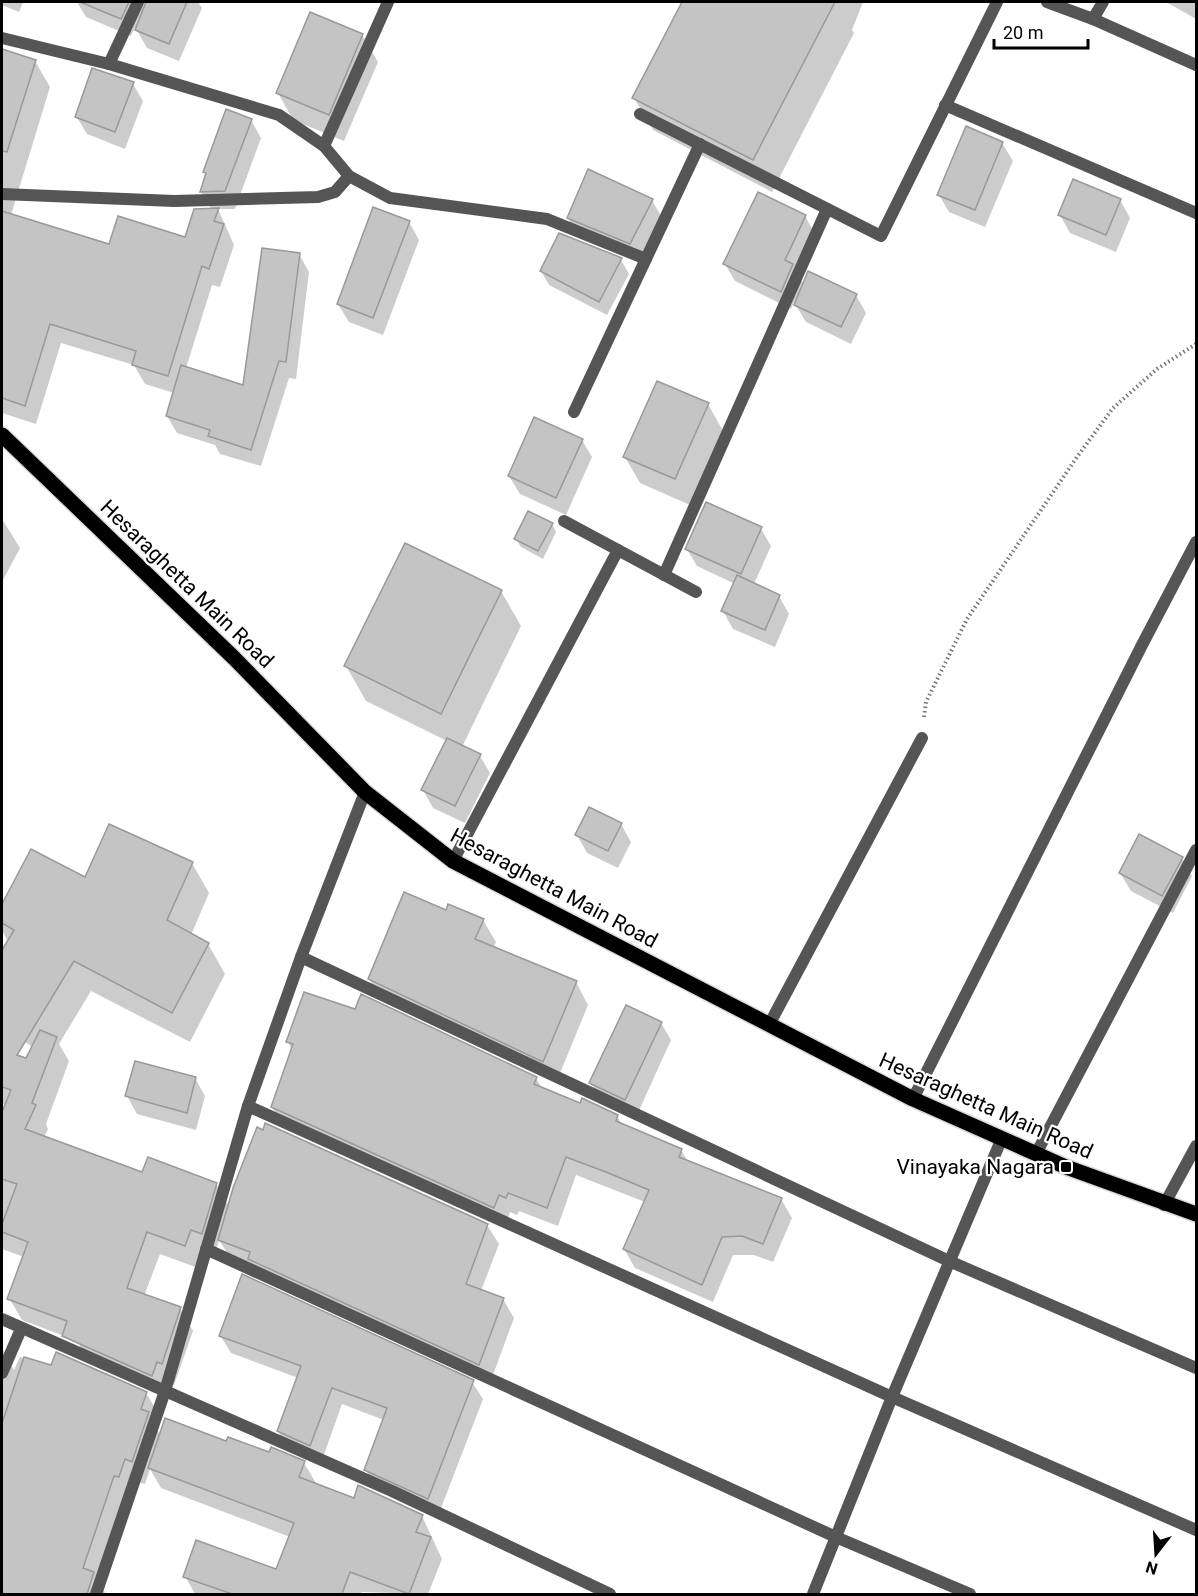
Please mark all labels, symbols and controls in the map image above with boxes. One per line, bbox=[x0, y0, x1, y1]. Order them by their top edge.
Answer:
scale bar bbox=[994, 12, 1088, 50]
text: 20 m bbox=[1003, 22, 1043, 43]
street label: Hesaraghetta Main Road bbox=[95, 495, 279, 673]
street label: Hesaraghetta Main Road bbox=[446, 823, 662, 953]
street label: Hesaraghetta Main Road bbox=[875, 1048, 1097, 1164]
place label: Vinayaka Nagara bbox=[896, 1155, 1054, 1179]
marker: Vinayaka Nagara bbox=[1059, 1160, 1073, 1174]
north arrow bbox=[1126, 1524, 1186, 1584]
text: N bbox=[1144, 1557, 1160, 1579]

